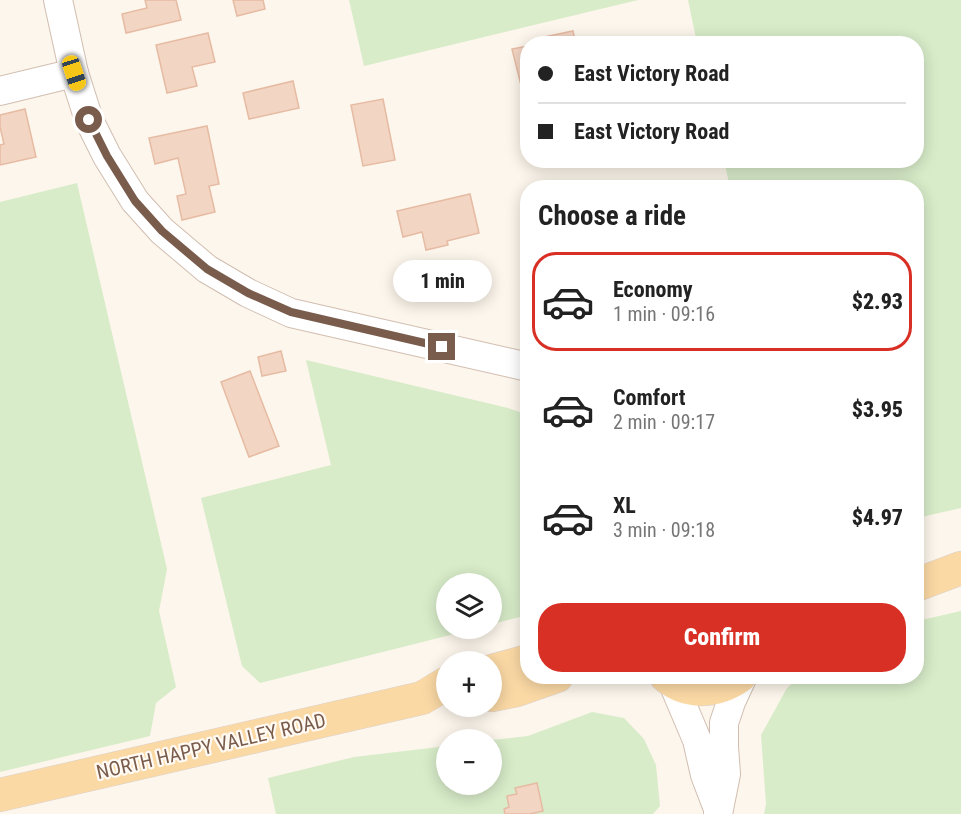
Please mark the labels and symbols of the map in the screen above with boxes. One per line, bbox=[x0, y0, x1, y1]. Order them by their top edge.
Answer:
car bbox=[60, 53, 88, 93]
route start bbox=[75, 106, 102, 133]
callout: 1 min bbox=[392, 260, 492, 302]
route end bbox=[428, 333, 455, 360]
street label: NORTH HAPPY VALLEY ROAD bbox=[94, 708, 328, 784]

